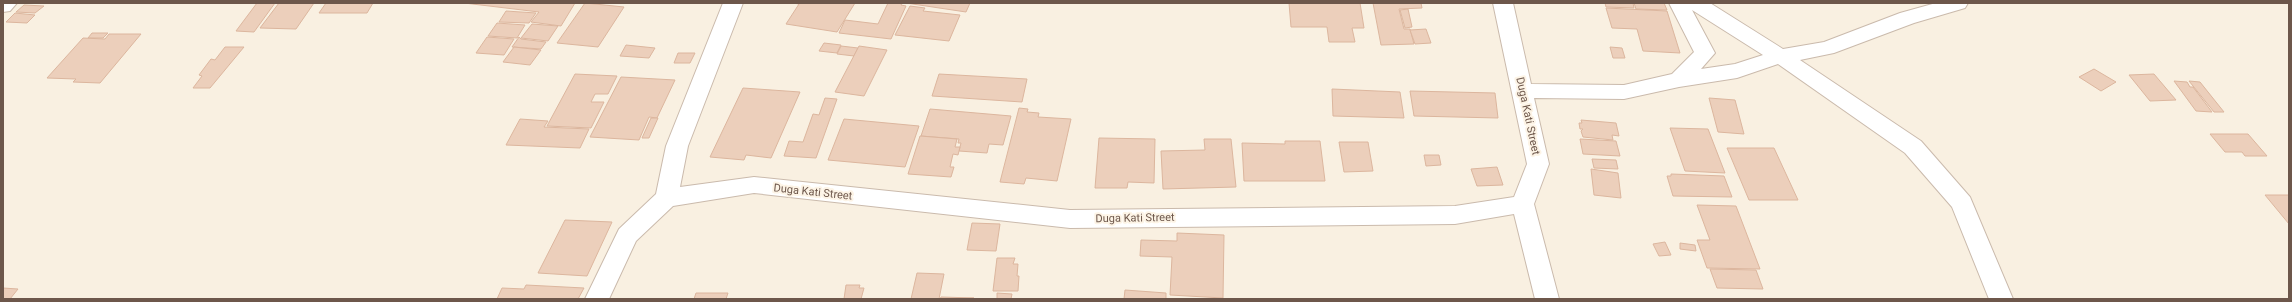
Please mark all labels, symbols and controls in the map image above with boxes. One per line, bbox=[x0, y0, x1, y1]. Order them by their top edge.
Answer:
street label: Duga Kati Street bbox=[1513, 76, 1543, 156]
street label: Duga Kati Street bbox=[773, 181, 853, 203]
street label: Duga Kati Street bbox=[1095, 211, 1175, 225]

